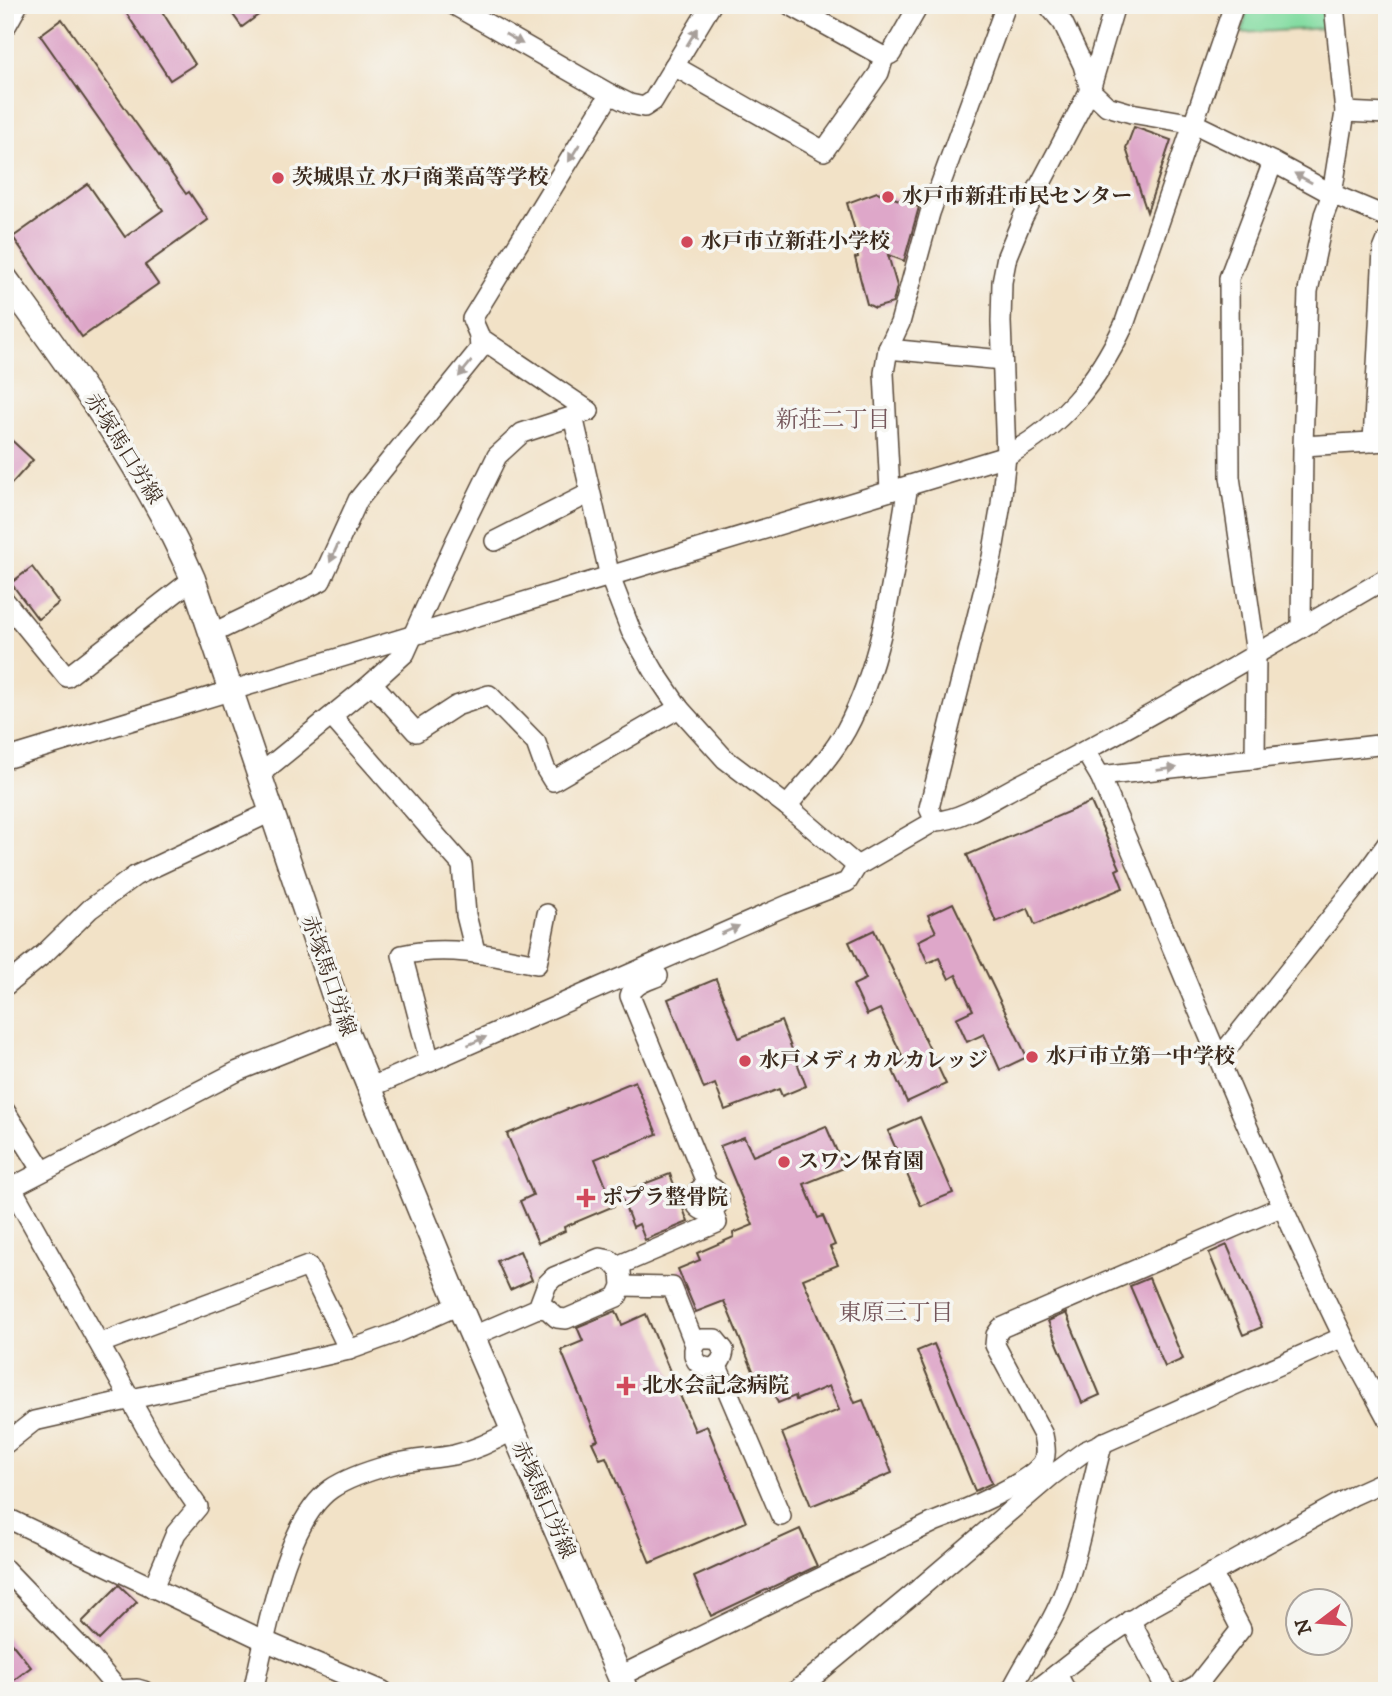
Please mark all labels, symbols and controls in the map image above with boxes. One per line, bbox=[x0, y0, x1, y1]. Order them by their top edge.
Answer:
one-way arrow bbox=[685, 27, 698, 46]
one-way arrow bbox=[504, 33, 523, 45]
one-way arrow bbox=[568, 143, 581, 162]
place label: 茨城県立 水戸商業高等学校 bbox=[292, 165, 549, 191]
marker: 茨城県立 水戸商業高等学校 bbox=[270, 170, 286, 186]
one-way arrow bbox=[1293, 172, 1313, 184]
place label: 水戸市新荘市民センター bbox=[902, 184, 1132, 210]
marker: 水戸市新荘市民センター bbox=[880, 189, 896, 205]
place label: 水戸市立新荘小学校 bbox=[701, 229, 890, 255]
marker: 水戸市立新荘小学校 bbox=[679, 234, 695, 250]
one-way arrow bbox=[457, 359, 472, 377]
street label: 赤塚馬口労線 bbox=[79, 389, 167, 509]
district label: 新荘二丁目 bbox=[776, 406, 891, 435]
one-way arrow bbox=[328, 543, 340, 563]
one-way arrow bbox=[1157, 763, 1179, 774]
street label: 赤塚馬口労線 bbox=[295, 912, 361, 1040]
one-way arrow bbox=[720, 924, 740, 936]
one-way arrow bbox=[467, 1035, 487, 1047]
place label: 水戸市立第一中学校 bbox=[1046, 1044, 1235, 1070]
place label: 水戸メディカルカレッジ bbox=[759, 1048, 988, 1074]
marker: 水戸市立第一中学校 bbox=[1024, 1049, 1040, 1065]
marker: 水戸メディカルカレッジ bbox=[737, 1053, 753, 1069]
place label: スワン保育園 bbox=[798, 1149, 924, 1175]
marker: スワン保育園 bbox=[776, 1154, 792, 1170]
place label: ポプラ整骨院 bbox=[602, 1185, 728, 1211]
marker: ポプラ整骨院 bbox=[576, 1188, 596, 1208]
district label: 東原三丁目 bbox=[839, 1299, 954, 1328]
place label: 北水会記念病院 bbox=[642, 1373, 789, 1399]
marker: 北水会記念病院 bbox=[616, 1376, 636, 1396]
street label: 赤塚馬口労線 bbox=[505, 1437, 581, 1563]
north arrow bbox=[1284, 1588, 1354, 1658]
text: N bbox=[1291, 1615, 1317, 1637]

